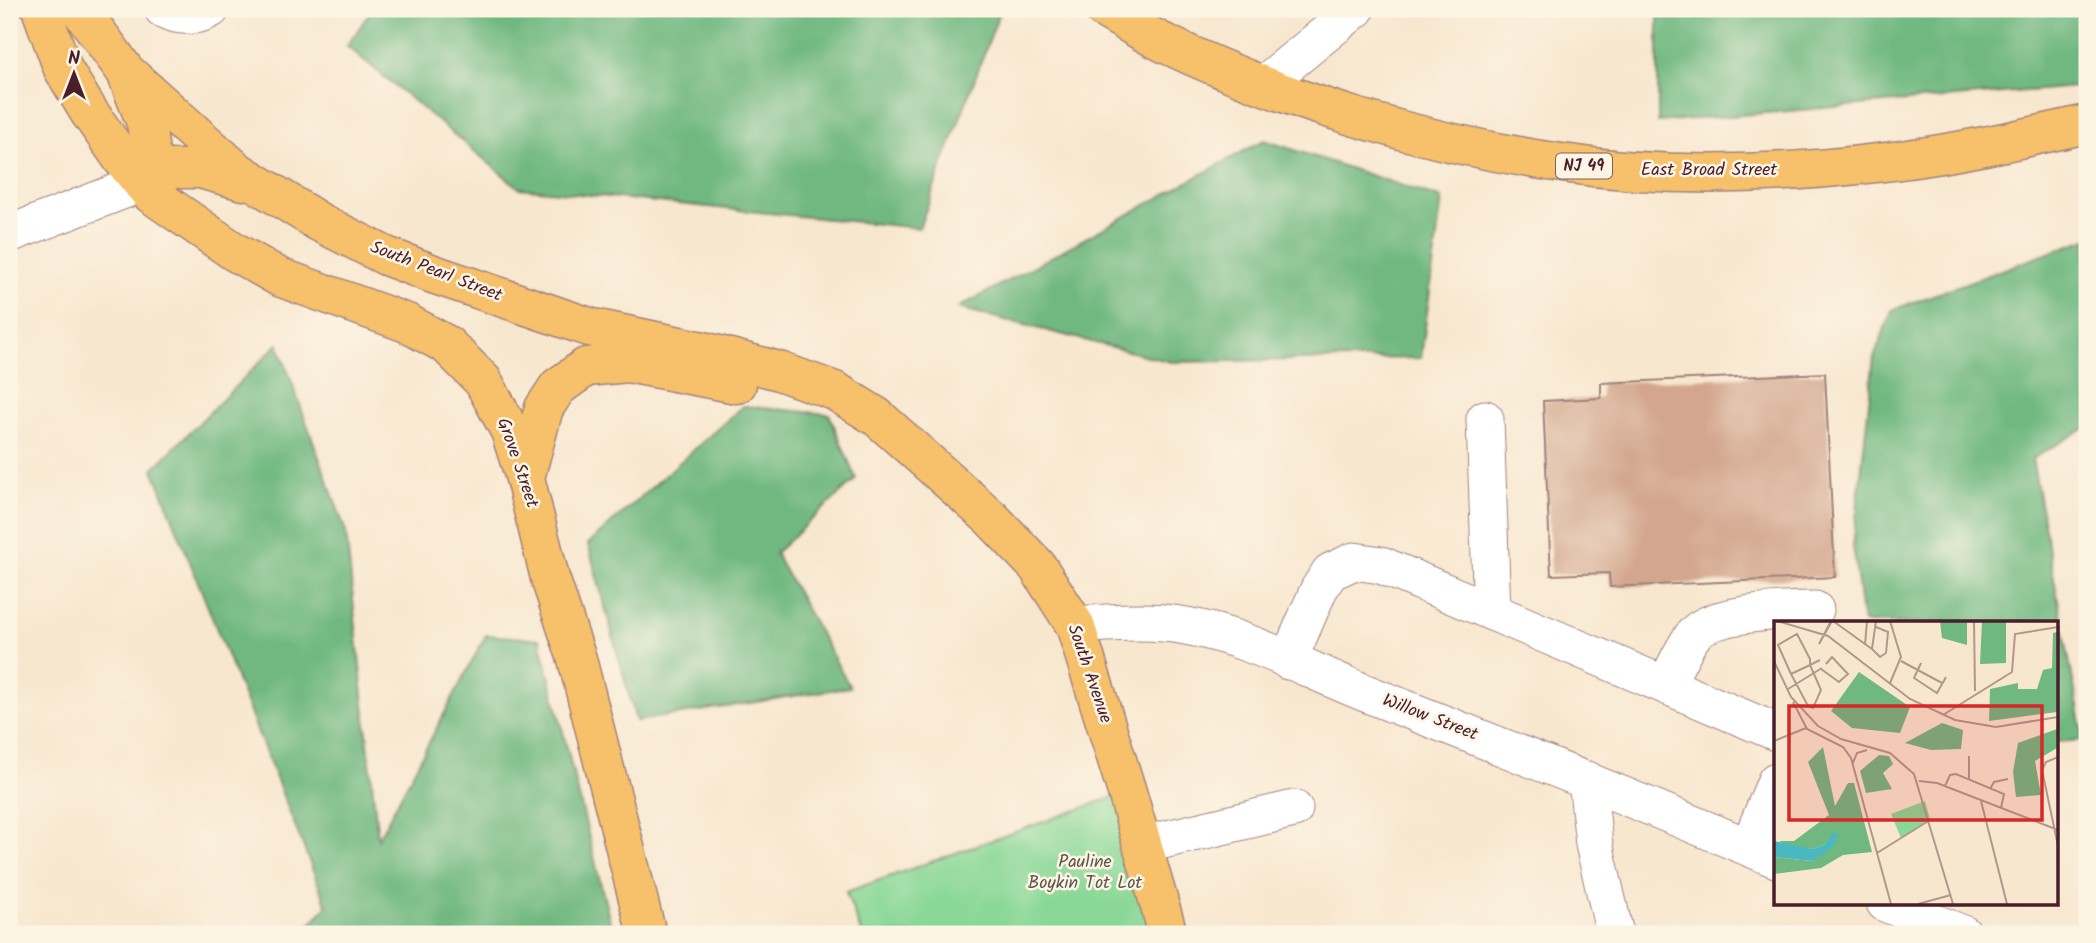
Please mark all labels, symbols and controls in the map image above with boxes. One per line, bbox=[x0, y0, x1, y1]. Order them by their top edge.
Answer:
north arrow bbox=[38, 38, 108, 108]
text: N bbox=[68, 44, 80, 74]
road number: NJ 49 bbox=[1556, 154, 1612, 178]
street label: East Broad Street bbox=[1641, 156, 1778, 185]
street label: South Pearl Street bbox=[366, 233, 507, 311]
street label: Grove Street bbox=[488, 414, 546, 513]
street label: South Avenue bbox=[1058, 620, 1120, 728]
inset map bbox=[1774, 621, 2058, 904]
street label: Willow Street bbox=[1378, 686, 1483, 750]
park label: Pauline Boykin Tot Lot bbox=[1028, 848, 1143, 898]

